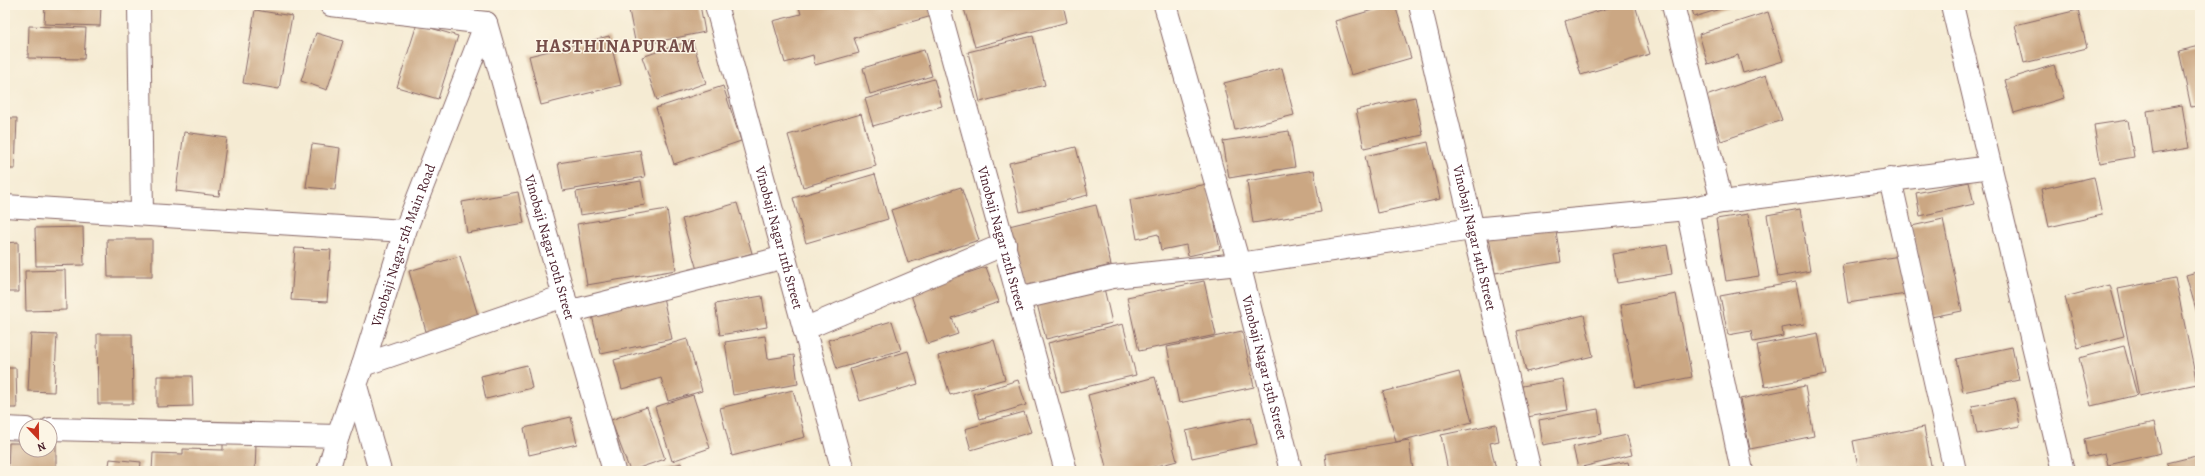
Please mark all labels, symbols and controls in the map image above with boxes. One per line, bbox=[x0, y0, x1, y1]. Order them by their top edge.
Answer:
district label: HASTHINAPURAM bbox=[535, 34, 697, 58]
street label: Vinobaji Nagar 5th Main Road bbox=[366, 161, 440, 330]
street label: Vinobaji Nagar 14th Street bbox=[1448, 162, 1501, 313]
street label: Vinobaji Nagar 11th Street bbox=[751, 163, 808, 311]
street label: Vinobaji Nagar 12th Street bbox=[973, 163, 1031, 313]
street label: Vinobaji Nagar 10th Street bbox=[520, 171, 580, 322]
street label: Vinobaji Nagar 13th Street bbox=[1237, 292, 1292, 442]
north arrow bbox=[18, 418, 58, 458]
text: N bbox=[35, 438, 48, 455]

